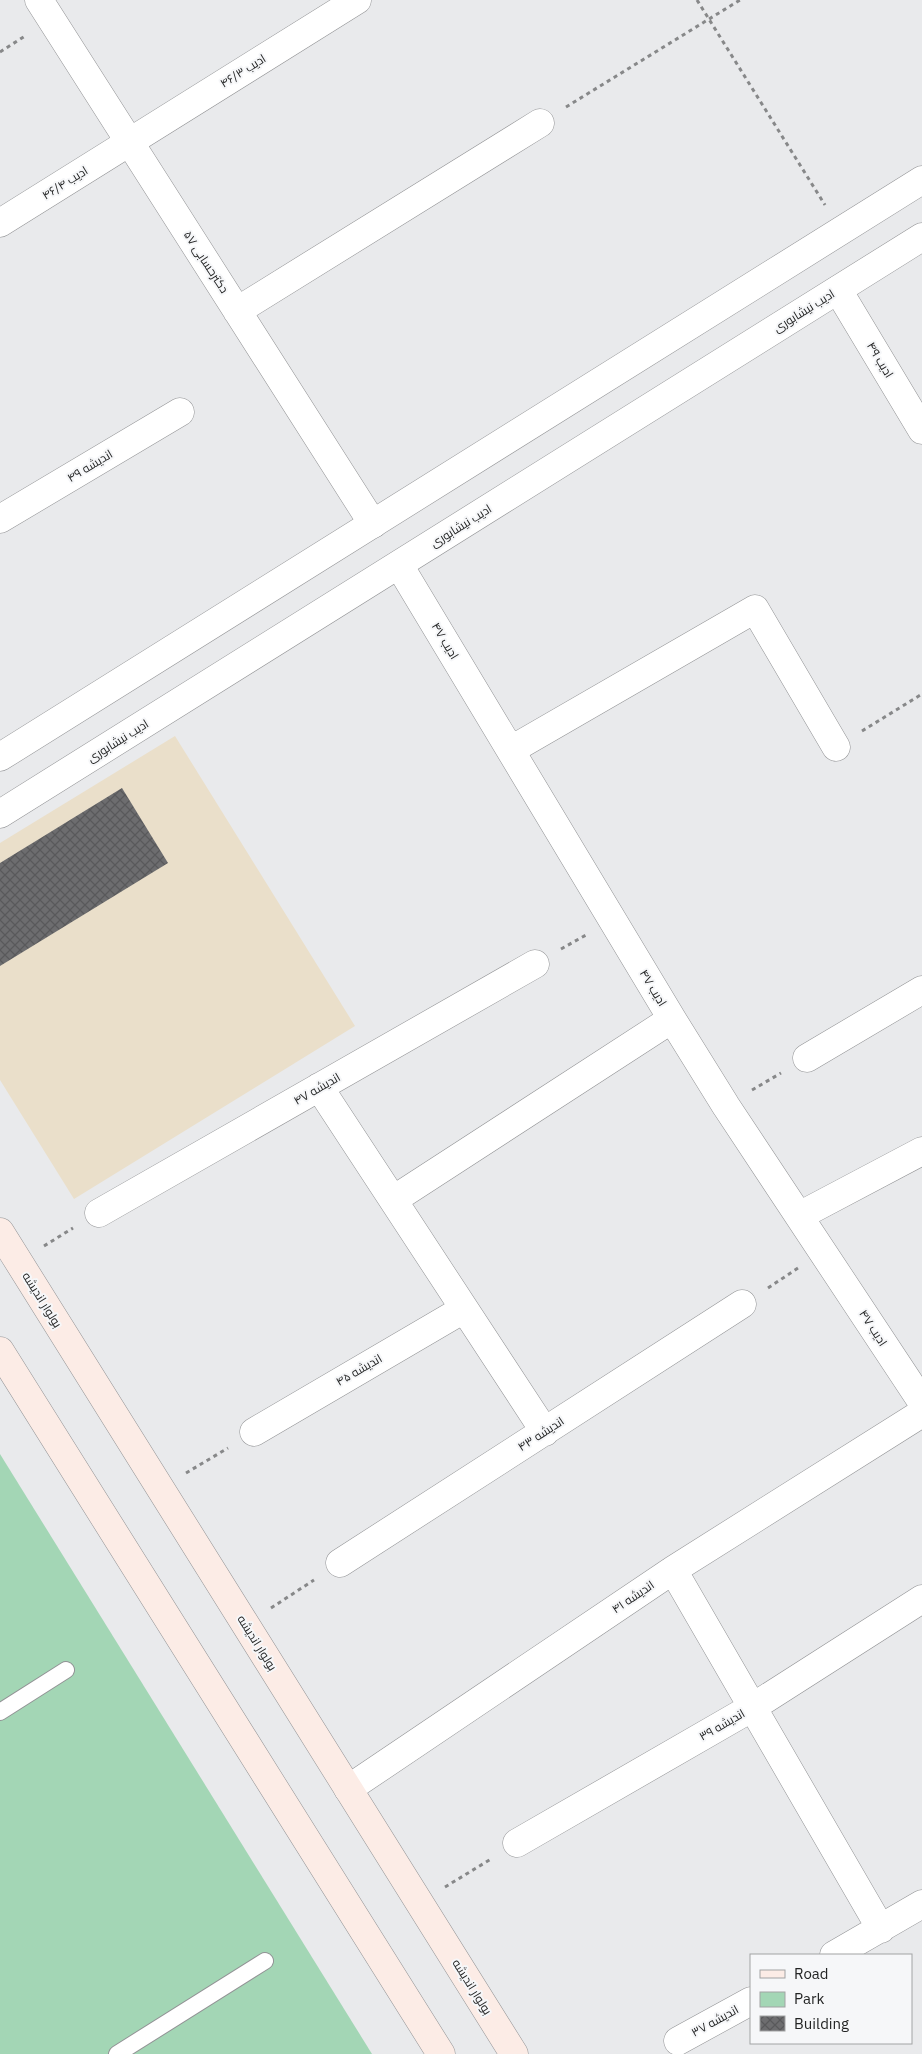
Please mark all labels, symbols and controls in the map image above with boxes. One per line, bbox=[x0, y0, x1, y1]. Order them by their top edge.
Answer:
street label: ادیب ۴۶/۳ bbox=[217, 51, 268, 91]
street label: ادیب ۴۶/۴ bbox=[39, 163, 90, 202]
street label: دکترحسابی ۵۷ bbox=[181, 228, 232, 296]
street label: ادیب نیشابوری bbox=[770, 286, 837, 335]
street label: ادیب ۴۹ bbox=[864, 339, 897, 380]
street label: اندیشه ۴۹ bbox=[64, 446, 115, 485]
street label: ادیب نیشابوری bbox=[427, 501, 494, 550]
street label: ادیب ۴۷ bbox=[429, 620, 462, 662]
street label: ادیب نیشابوری bbox=[84, 716, 151, 765]
street label: ادیب ۴۷ bbox=[637, 967, 670, 1009]
street label: اندیشه ۴۷ bbox=[291, 1069, 343, 1108]
street label: بولوار اندیشه bbox=[19, 1269, 65, 1330]
street label: ادیب ۴۷ bbox=[856, 1307, 891, 1349]
street label: اندیشه ۴۵ bbox=[333, 1350, 384, 1389]
street label: اندیشه ۴۳ bbox=[515, 1413, 567, 1454]
street label: اندیشه ۴۱ bbox=[609, 1577, 657, 1616]
street label: بولوار اندیشه bbox=[234, 1612, 280, 1673]
street label: اندیشه ۳۹ bbox=[696, 1705, 747, 1744]
legend bbox=[750, 1954, 912, 2044]
street label: بولوار اندیشه bbox=[449, 1956, 495, 2017]
text: Road bbox=[794, 1964, 829, 1983]
text: Park bbox=[794, 1989, 824, 2008]
street label: اندیشه ۳۷ bbox=[688, 2001, 741, 2040]
text: Building bbox=[794, 2014, 849, 2033]

